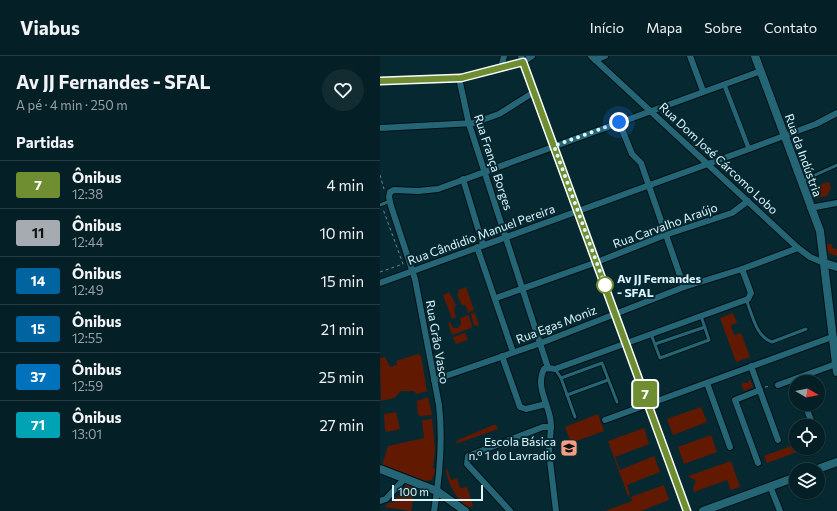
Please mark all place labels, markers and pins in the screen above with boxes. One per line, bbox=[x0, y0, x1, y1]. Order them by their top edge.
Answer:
place label: Av JJ Fernandes - SFAL bbox=[617, 271, 701, 299]
marker: Av JJ Fernandes - SFAL bbox=[596, 276, 614, 294]
place label: Escola Básica n.º 1 do Lavradio bbox=[468, 434, 556, 462]
school or university icon: Escola Básica n.º 1 do Lavradio bbox=[559, 438, 579, 458]

